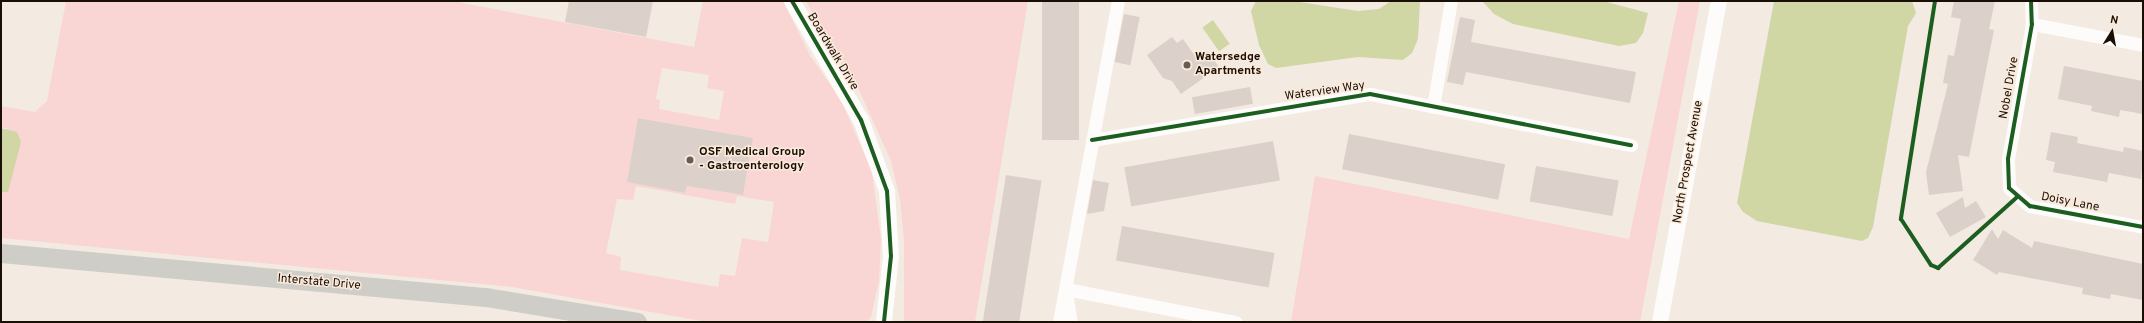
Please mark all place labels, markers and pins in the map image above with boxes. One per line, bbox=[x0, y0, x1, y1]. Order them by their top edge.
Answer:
place label: Watersedge Apartments bbox=[1195, 51, 1261, 79]
marker: Watersedge Apartments bbox=[1182, 60, 1192, 70]
place label: OSF Medical Group - Gastroenterology bbox=[699, 146, 805, 174]
marker: OSF Medical Group - Gastroenterology bbox=[684, 154, 696, 166]

